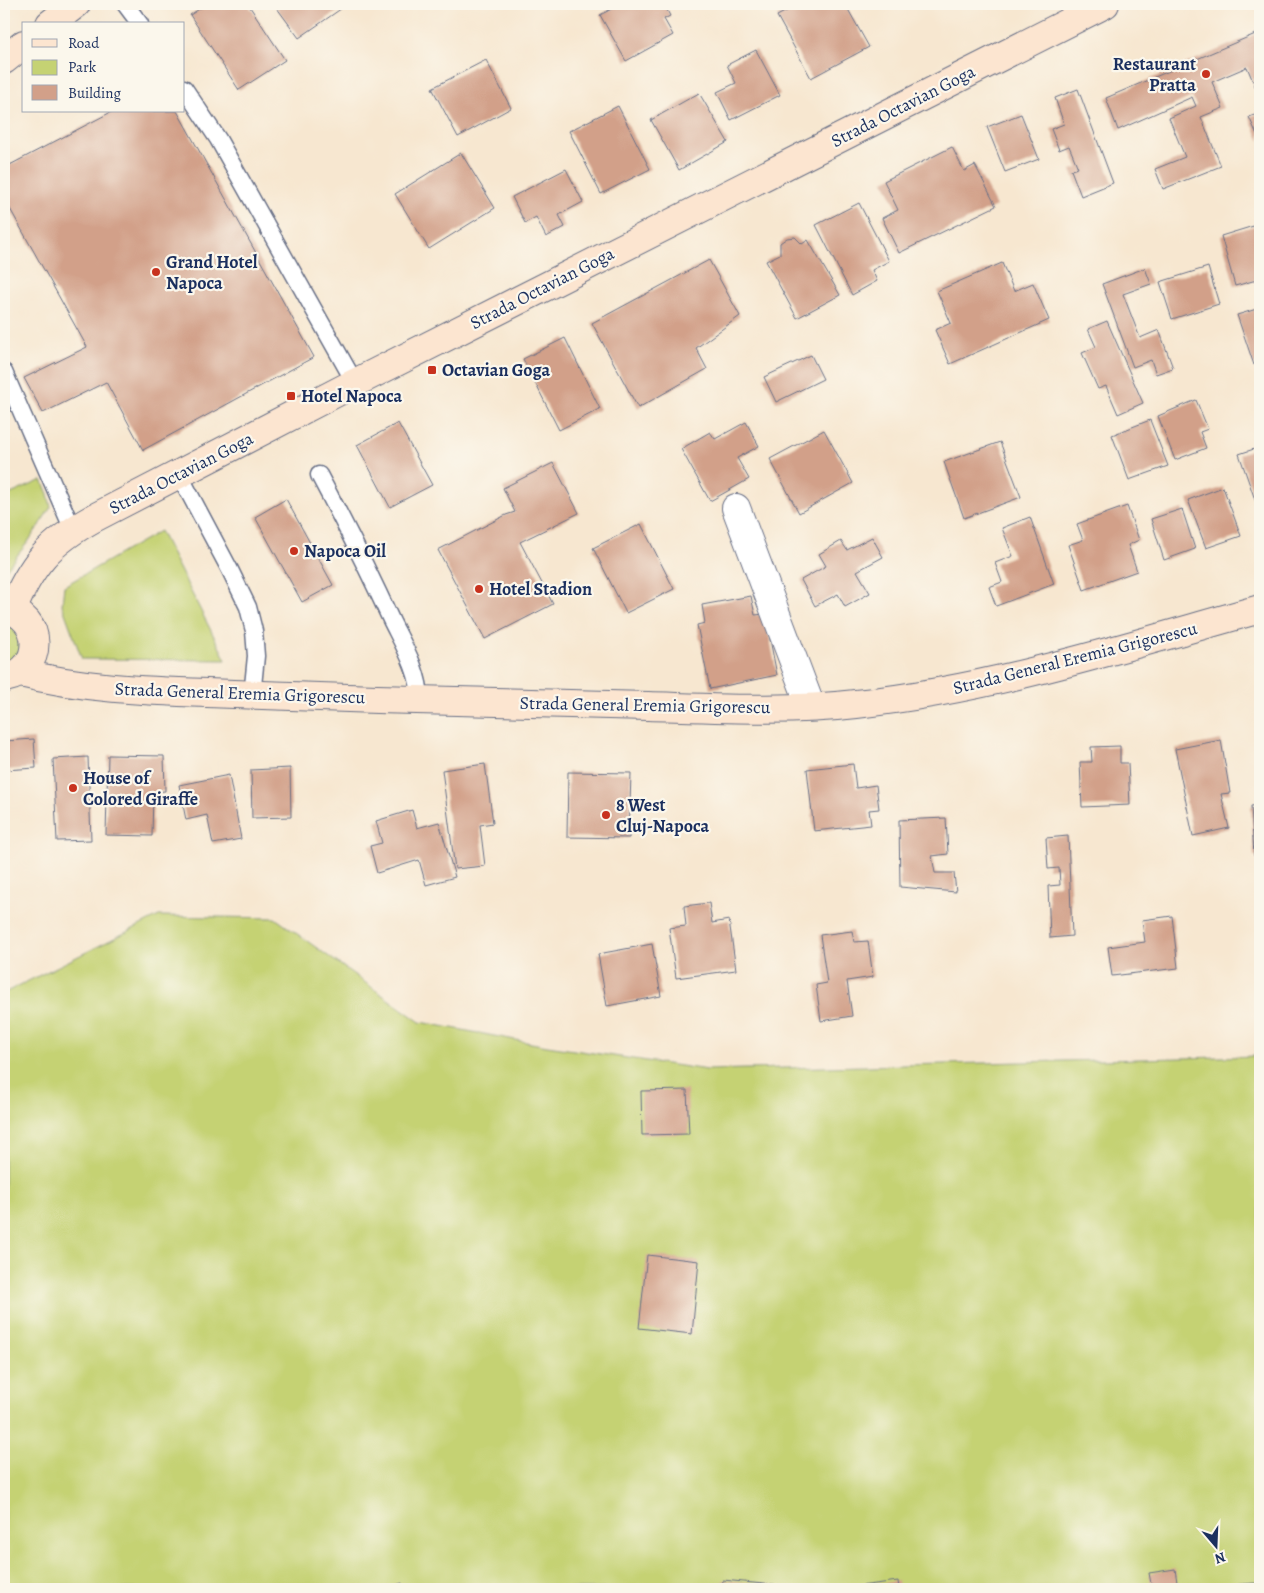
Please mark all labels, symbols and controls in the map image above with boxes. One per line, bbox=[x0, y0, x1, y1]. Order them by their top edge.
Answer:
legend bbox=[22, 22, 185, 112]
text: Road bbox=[68, 33, 100, 53]
place label: Restaurant Pratta bbox=[1113, 52, 1196, 97]
text: Park bbox=[68, 57, 97, 77]
street label: Strada Octavian Goga bbox=[827, 59, 980, 153]
marker: Restaurant Pratta bbox=[1200, 68, 1212, 80]
text: Building bbox=[68, 83, 121, 103]
street label: Strada Octavian Goga bbox=[466, 241, 619, 335]
place label: Grand Hotel Napoca bbox=[166, 250, 258, 295]
marker: Grand Hotel Napoca bbox=[150, 266, 162, 278]
place label: Octavian Goga bbox=[442, 358, 551, 382]
marker: Octavian Goga bbox=[426, 364, 438, 376]
place label: Hotel Napoca bbox=[301, 384, 403, 408]
marker: Hotel Napoca bbox=[285, 390, 297, 402]
street label: Strada Octavian Goga bbox=[105, 426, 258, 520]
place label: Napoca Oil bbox=[304, 539, 386, 563]
marker: Napoca Oil bbox=[288, 545, 300, 557]
place label: Hotel Stadion bbox=[489, 577, 592, 601]
marker: Hotel Stadion bbox=[473, 583, 485, 595]
street label: Strada General Eremia Grigorescu bbox=[950, 616, 1200, 700]
street label: Strada General Eremia Grigorescu bbox=[114, 677, 366, 709]
street label: Strada General Eremia Grigorescu bbox=[519, 691, 771, 719]
place label: House of Colored Giraffe bbox=[83, 766, 198, 811]
marker: House of Colored Giraffe bbox=[67, 782, 79, 794]
place label: 8 West Cluj-Napoca bbox=[616, 793, 710, 838]
marker: 8 West Cluj-Napoca bbox=[600, 809, 612, 821]
north arrow bbox=[1192, 1520, 1242, 1570]
text: N bbox=[1212, 1547, 1228, 1568]

